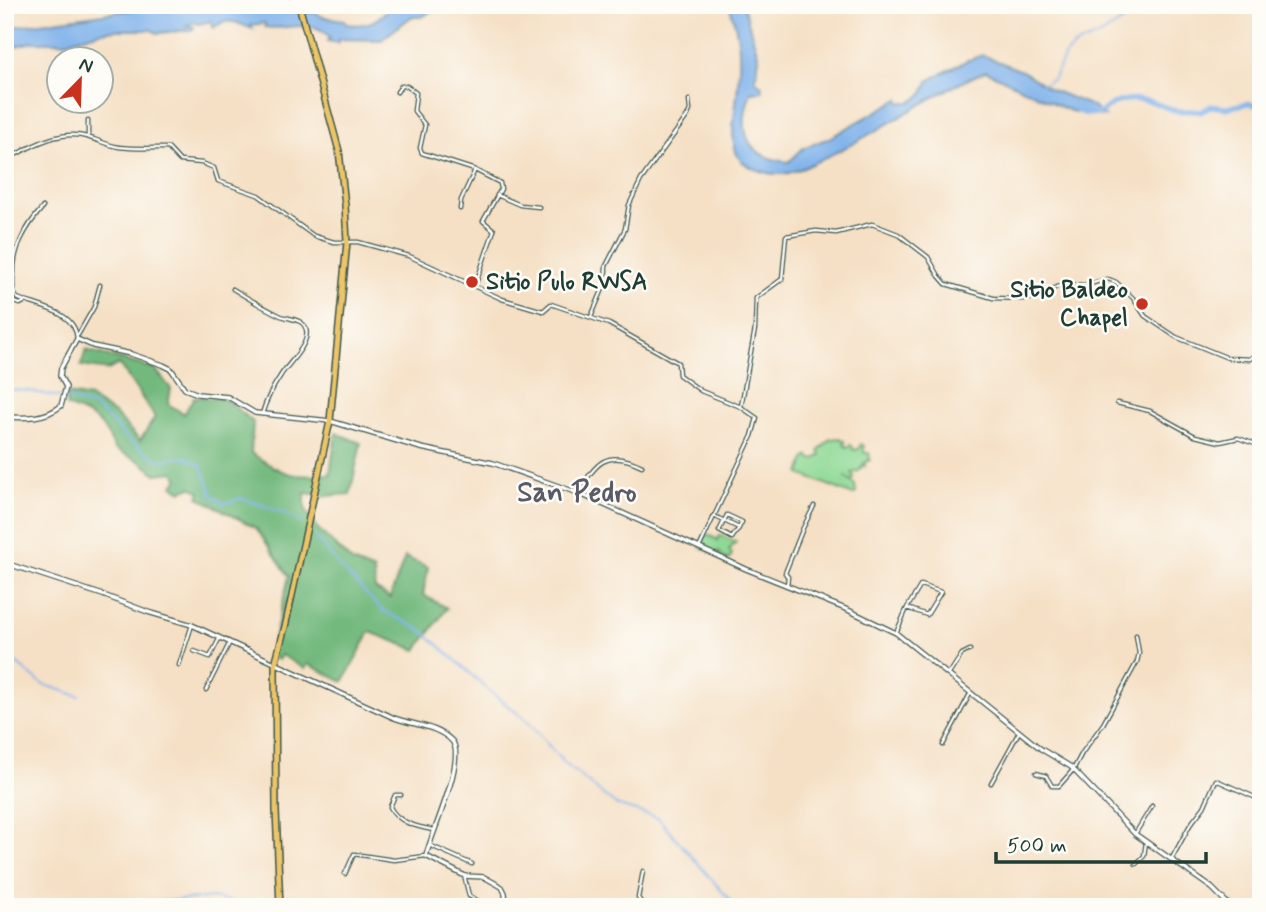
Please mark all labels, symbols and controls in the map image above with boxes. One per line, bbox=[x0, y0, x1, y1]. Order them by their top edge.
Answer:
north arrow bbox=[46, 46, 116, 116]
text: N bbox=[75, 52, 97, 80]
place label: Sitio Pulo RWSA bbox=[486, 267, 647, 298]
marker: Sitio Pulo RWSA bbox=[464, 274, 480, 290]
place label: Sitio Baldeo Chapel bbox=[1010, 275, 1128, 334]
marker: Sitio Baldeo Chapel bbox=[1134, 296, 1150, 312]
district label: San Pedro bbox=[517, 475, 637, 512]
scale bar bbox=[996, 821, 1206, 865]
text: 500 m bbox=[1007, 832, 1067, 860]

